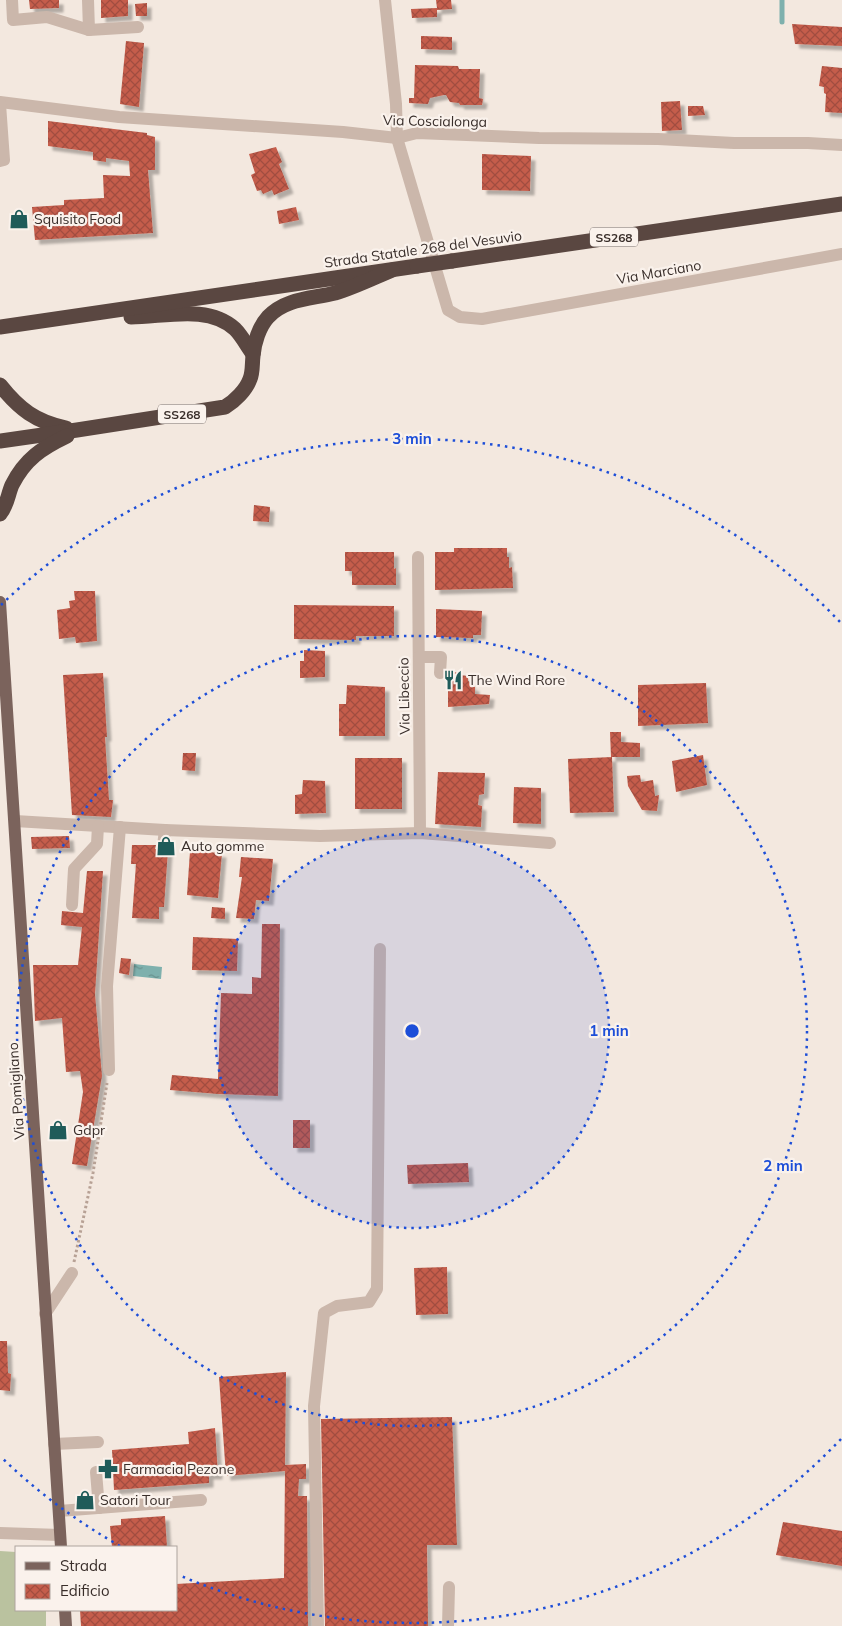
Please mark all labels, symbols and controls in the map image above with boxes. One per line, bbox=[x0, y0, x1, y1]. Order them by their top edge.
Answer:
street label: Via Coscialonga bbox=[383, 111, 487, 131]
shop icon: Squisito Food bbox=[8, 208, 30, 230]
place label: Squisito Food bbox=[34, 210, 121, 228]
street label: Strada Statale 268 del Vesuvio bbox=[323, 226, 523, 272]
road number: SS268 bbox=[590, 228, 638, 246]
street label: Via Marciano bbox=[615, 256, 703, 288]
road number: SS268 bbox=[158, 404, 206, 424]
text: 3 min bbox=[392, 429, 432, 448]
street label: Via Libeccio bbox=[394, 657, 414, 735]
restaurant icon: The Wind Rore bbox=[442, 669, 464, 691]
place label: The Wind Rore bbox=[468, 671, 565, 689]
shop icon: Auto gomme bbox=[155, 835, 177, 857]
place label: Auto gomme bbox=[181, 837, 264, 855]
text: 1 min bbox=[589, 1021, 629, 1040]
centre of rings bbox=[403, 1022, 421, 1040]
street label: Via Pomigliano bbox=[4, 1042, 28, 1140]
shop icon: Gdpr bbox=[47, 1119, 69, 1141]
place label: Gdpr bbox=[73, 1121, 106, 1139]
text: 2 min bbox=[763, 1156, 803, 1175]
pharmacy icon: Farmacia Pezone bbox=[97, 1458, 119, 1480]
place label: Farmacia Pezone bbox=[123, 1460, 234, 1478]
shop icon: Satori Tour bbox=[74, 1489, 96, 1511]
place label: Satori Tour bbox=[100, 1491, 171, 1509]
legend bbox=[15, 1546, 178, 1611]
text: Strada bbox=[60, 1556, 107, 1575]
text: Edificio bbox=[60, 1581, 110, 1600]

